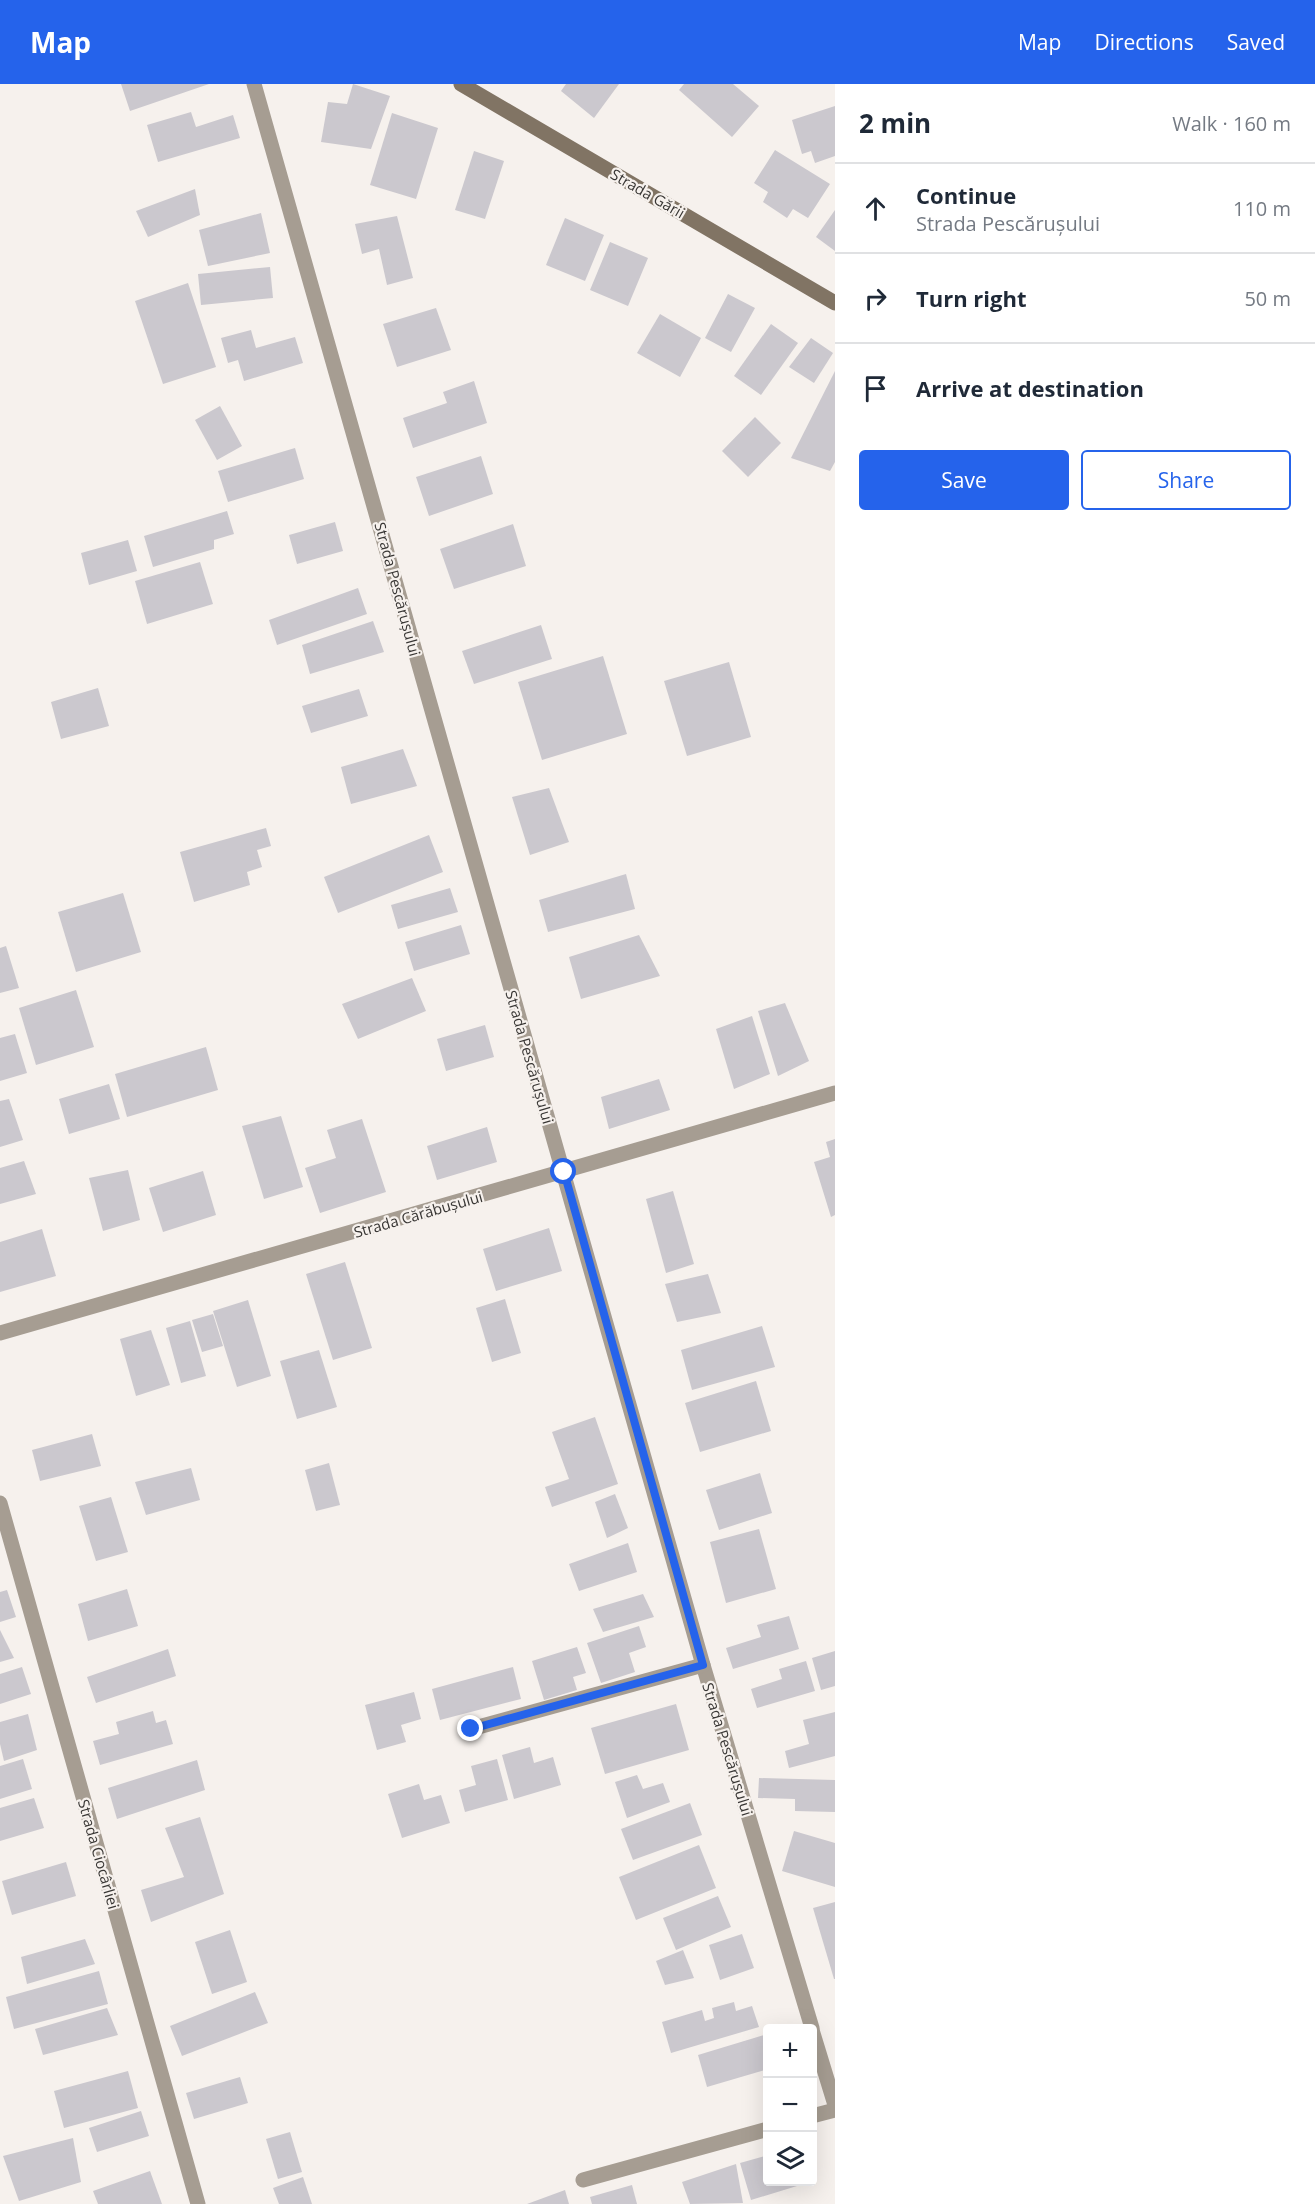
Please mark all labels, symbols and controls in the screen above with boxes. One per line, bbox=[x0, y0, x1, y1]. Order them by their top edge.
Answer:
text: Map bbox=[30, 23, 91, 61]
text: Map bbox=[1018, 28, 1061, 56]
text: Directions bbox=[1094, 28, 1194, 56]
text: Saved bbox=[1227, 28, 1285, 56]
text: 2 min bbox=[859, 105, 931, 141]
text: Walk · 160 m bbox=[1172, 110, 1291, 137]
street label: Strada Gării bbox=[607, 164, 689, 222]
text: Continue bbox=[916, 180, 1016, 210]
icon: ahead bbox=[859, 192, 892, 225]
text: 110 m bbox=[1233, 195, 1291, 222]
text: Strada Pescărușului bbox=[916, 210, 1100, 237]
icon: right bbox=[859, 282, 892, 315]
text: Turn right bbox=[916, 283, 1027, 313]
text: 50 m bbox=[1244, 285, 1291, 312]
icon: arrive bbox=[859, 372, 892, 405]
text: Arrive at destination bbox=[916, 373, 1144, 403]
button: Save bbox=[859, 450, 1069, 510]
button: Share bbox=[1081, 450, 1291, 510]
street label: Strada Pescărușului bbox=[370, 520, 426, 658]
street label: Strada Pescărușului bbox=[501, 988, 559, 1126]
route start bbox=[550, 1158, 576, 1184]
street label: Strada Cărăbușului bbox=[351, 1186, 485, 1242]
street label: Strada Pescărușului bbox=[698, 1680, 758, 1818]
route end bbox=[457, 1715, 483, 1741]
street label: Strada Ciocârliei bbox=[74, 1797, 124, 1911]
map controls bbox=[763, 2024, 817, 2186]
button: + bbox=[763, 2024, 817, 2078]
button: − bbox=[763, 2078, 817, 2132]
button: layers bbox=[763, 2132, 817, 2186]

